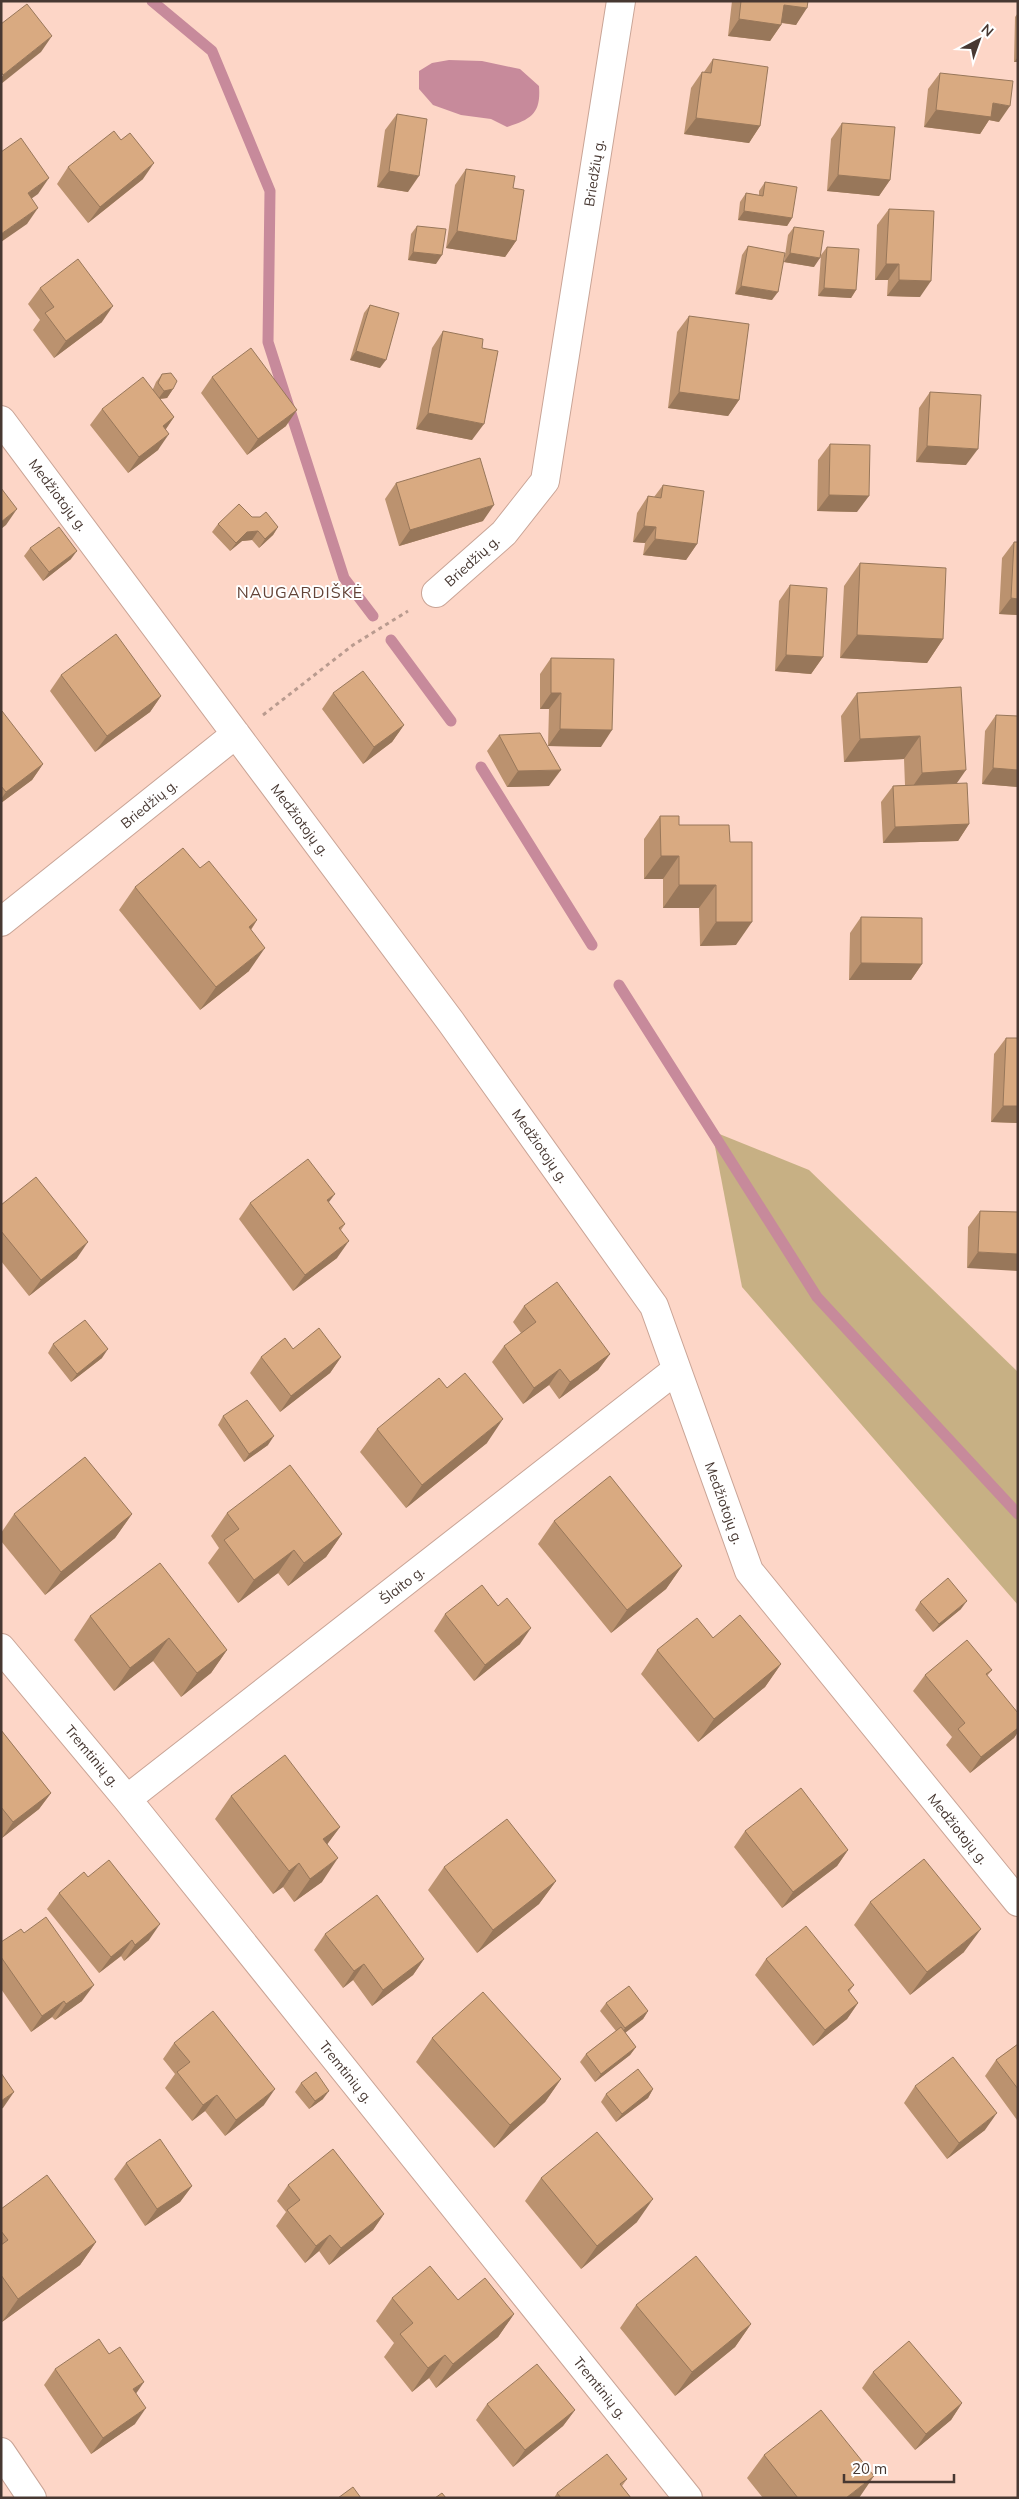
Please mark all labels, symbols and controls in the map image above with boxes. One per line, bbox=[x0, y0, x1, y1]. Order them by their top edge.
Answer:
north arrow bbox=[954, 15, 1004, 65]
text: N bbox=[978, 20, 997, 40]
street label: Briedžių g. bbox=[580, 138, 608, 208]
street label: Medžiotojų g. bbox=[25, 455, 91, 535]
street label: Briedžių g. bbox=[441, 532, 503, 590]
district label: NAUGARDIŠKĖ bbox=[237, 582, 363, 602]
street label: Briedžių g. bbox=[117, 776, 181, 832]
street label: Medžiotojų g. bbox=[267, 780, 333, 860]
street label: Medžiotojų g. bbox=[508, 1106, 572, 1186]
street label: Medžiotojų g. bbox=[701, 1459, 747, 1547]
street label: Šlaito g. bbox=[376, 1562, 428, 1608]
street label: Tremtinių g. bbox=[61, 1721, 123, 1791]
street label: Medžiotojų g. bbox=[924, 1790, 992, 1868]
street label: Tremtinių g. bbox=[315, 2037, 377, 2107]
street label: Tremtinių g. bbox=[569, 2353, 631, 2423]
scale bar bbox=[844, 2452, 954, 2484]
text: 20 m bbox=[852, 2459, 887, 2478]

